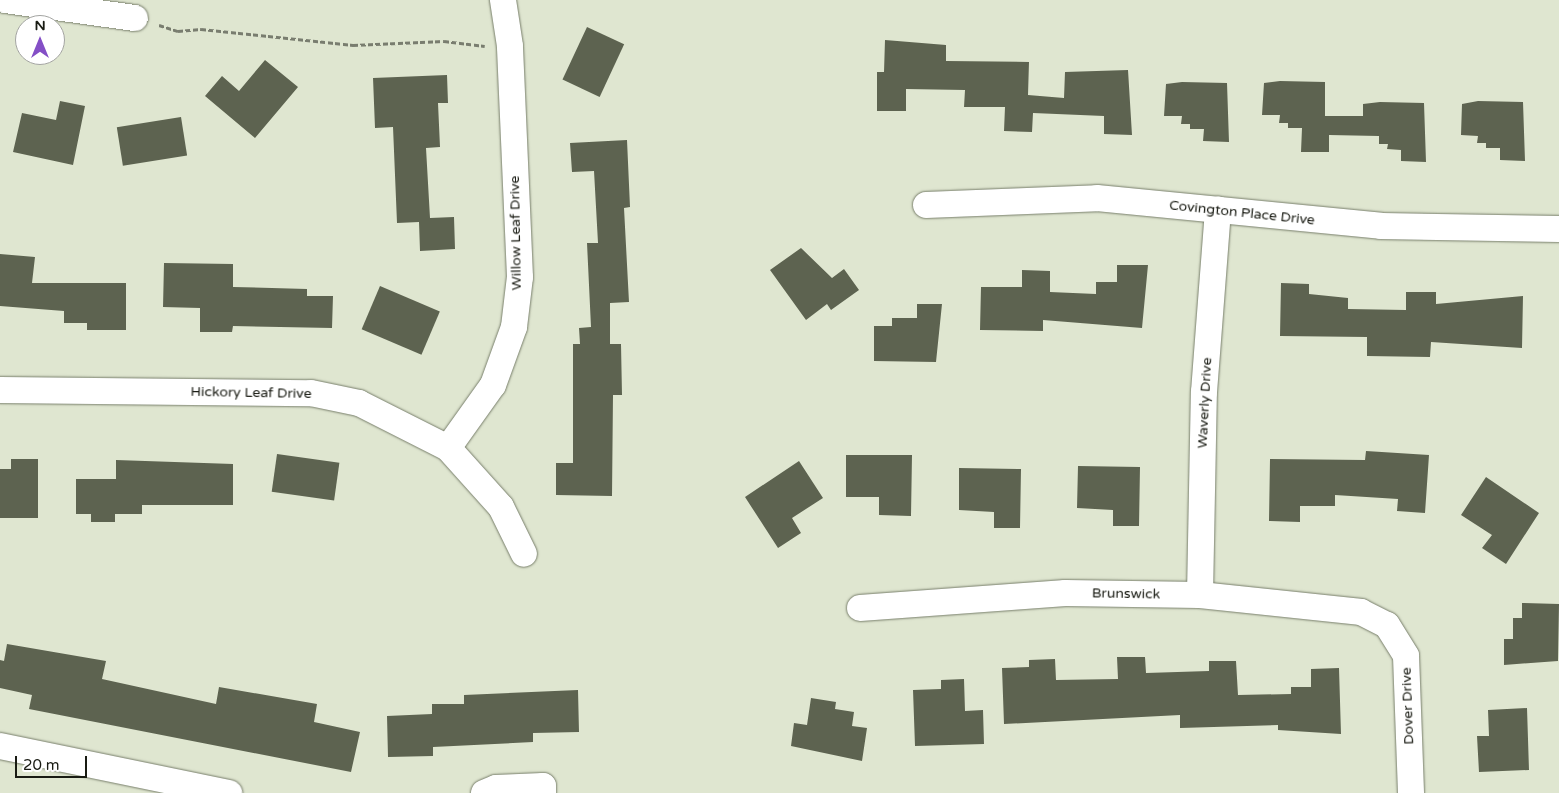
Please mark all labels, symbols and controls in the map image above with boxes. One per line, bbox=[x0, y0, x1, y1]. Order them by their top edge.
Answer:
north arrow bbox=[15, 15, 65, 65]
text: N bbox=[34, 17, 46, 34]
street label: Willow Leaf Drive bbox=[507, 175, 525, 291]
street label: Covington Place Drive bbox=[1168, 197, 1316, 229]
street label: Waverly Drive bbox=[1194, 357, 1216, 449]
street label: Hickory Leaf Drive bbox=[190, 384, 312, 402]
street label: Brunswick bbox=[1092, 585, 1160, 603]
street label: Dover Drive bbox=[1398, 667, 1418, 745]
scale bar bbox=[18, 746, 90, 778]
text: 20 m bbox=[23, 756, 60, 774]

